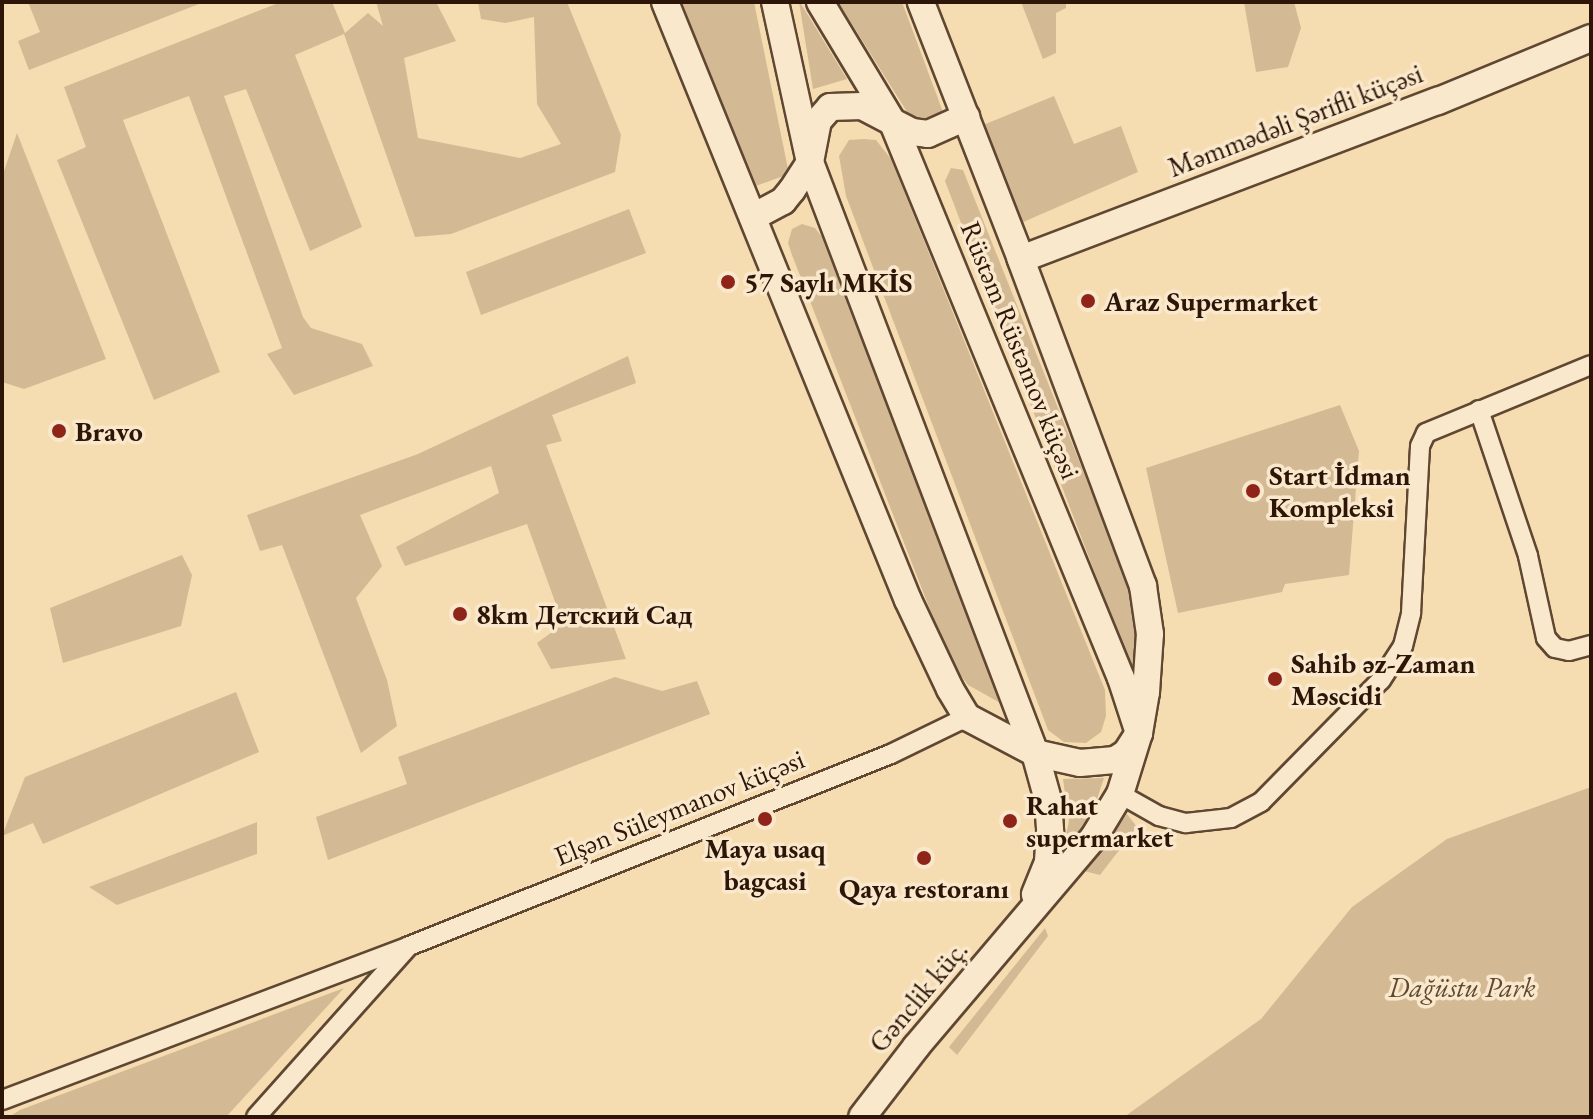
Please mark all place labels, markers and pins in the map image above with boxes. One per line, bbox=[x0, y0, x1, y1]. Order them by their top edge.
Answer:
place label: 57 Saylı MKİS bbox=[744, 265, 913, 299]
marker: 57 Saylı MKİS bbox=[719, 273, 737, 291]
place label: Araz Supermarket bbox=[1104, 284, 1318, 318]
marker: Araz Supermarket bbox=[1079, 292, 1097, 310]
place label: Bravo bbox=[75, 414, 143, 448]
marker: Bravo bbox=[50, 422, 68, 440]
place label: Start İdman Kompleksi bbox=[1269, 458, 1411, 524]
marker: Start İdman Kompleksi bbox=[1244, 482, 1262, 500]
place label: 8km Детский Сад bbox=[476, 597, 693, 631]
marker: 8km Детский Сад bbox=[451, 605, 469, 623]
place label: Sahib əz-Zaman Məscidi bbox=[1291, 646, 1475, 712]
marker: Sahib əz-Zaman Məscidi bbox=[1266, 670, 1284, 688]
place label: Rahat supermarket bbox=[1026, 788, 1174, 854]
marker: Maya usaq bagcasi bbox=[756, 810, 774, 828]
marker: Rahat supermarket bbox=[1001, 812, 1019, 830]
place label: Maya usaq bagcasi bbox=[704, 831, 826, 897]
marker: Qaya restoranı bbox=[915, 849, 933, 867]
place label: Qaya restoranı bbox=[839, 871, 1009, 905]

